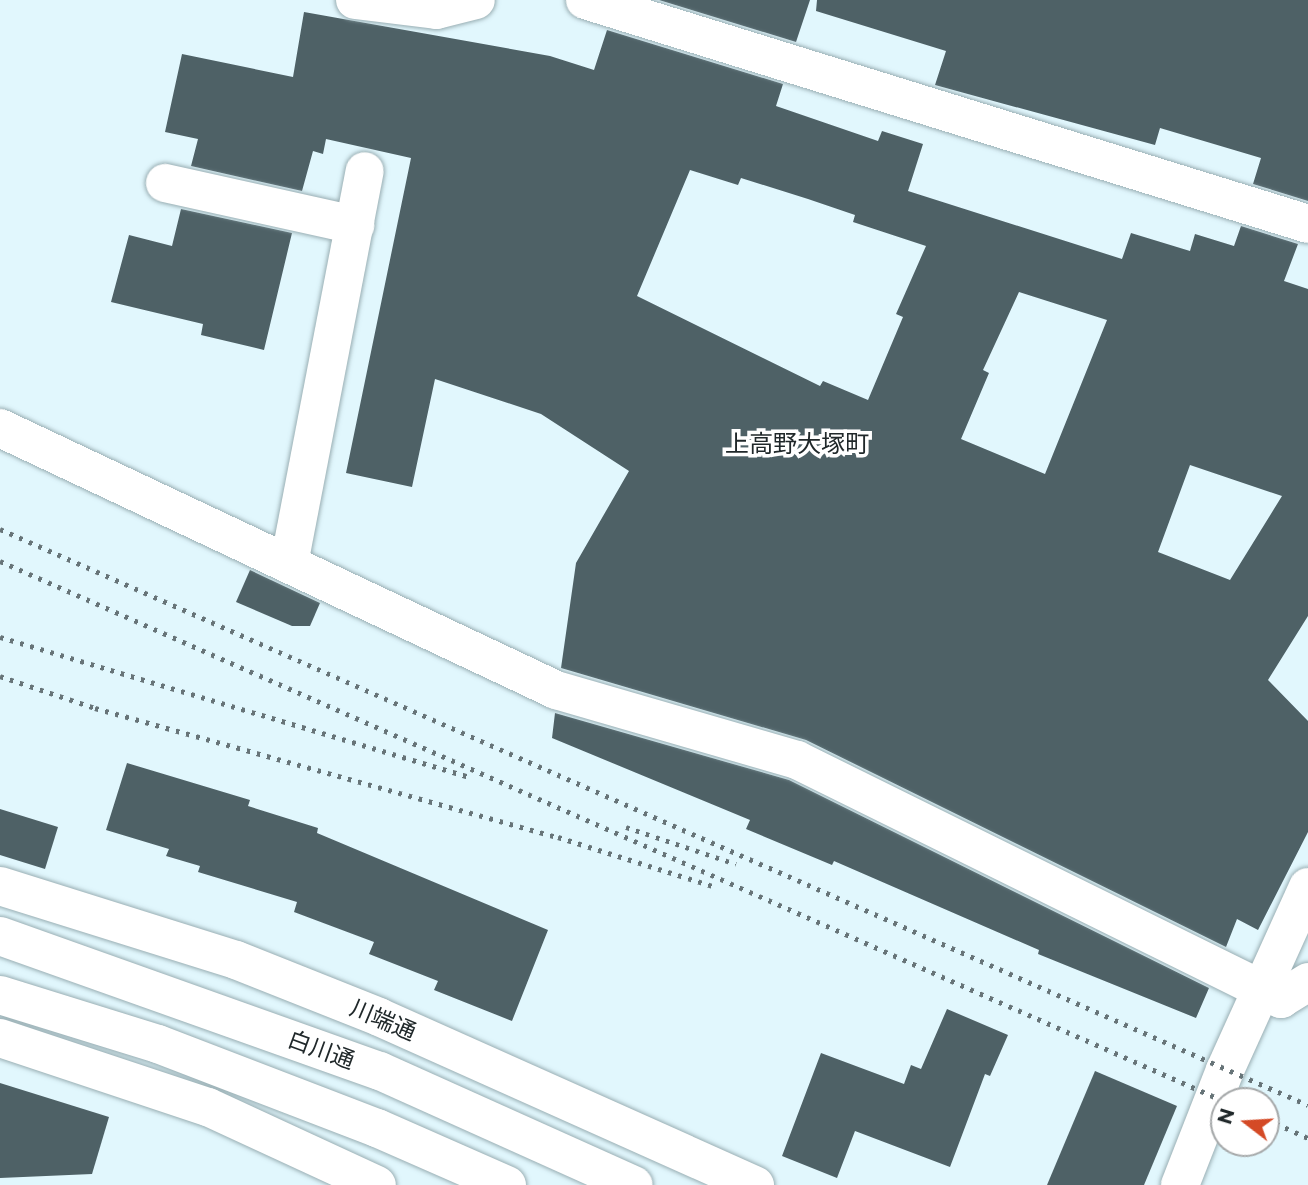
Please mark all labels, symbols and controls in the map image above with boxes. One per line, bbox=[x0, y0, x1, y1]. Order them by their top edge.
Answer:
district label: 上高野大塚町 bbox=[725, 430, 869, 458]
street label: 川端通 bbox=[346, 994, 420, 1046]
street label: 白川通 bbox=[284, 1025, 358, 1075]
north arrow bbox=[1210, 1087, 1280, 1157]
text: N bbox=[1213, 1106, 1240, 1127]

